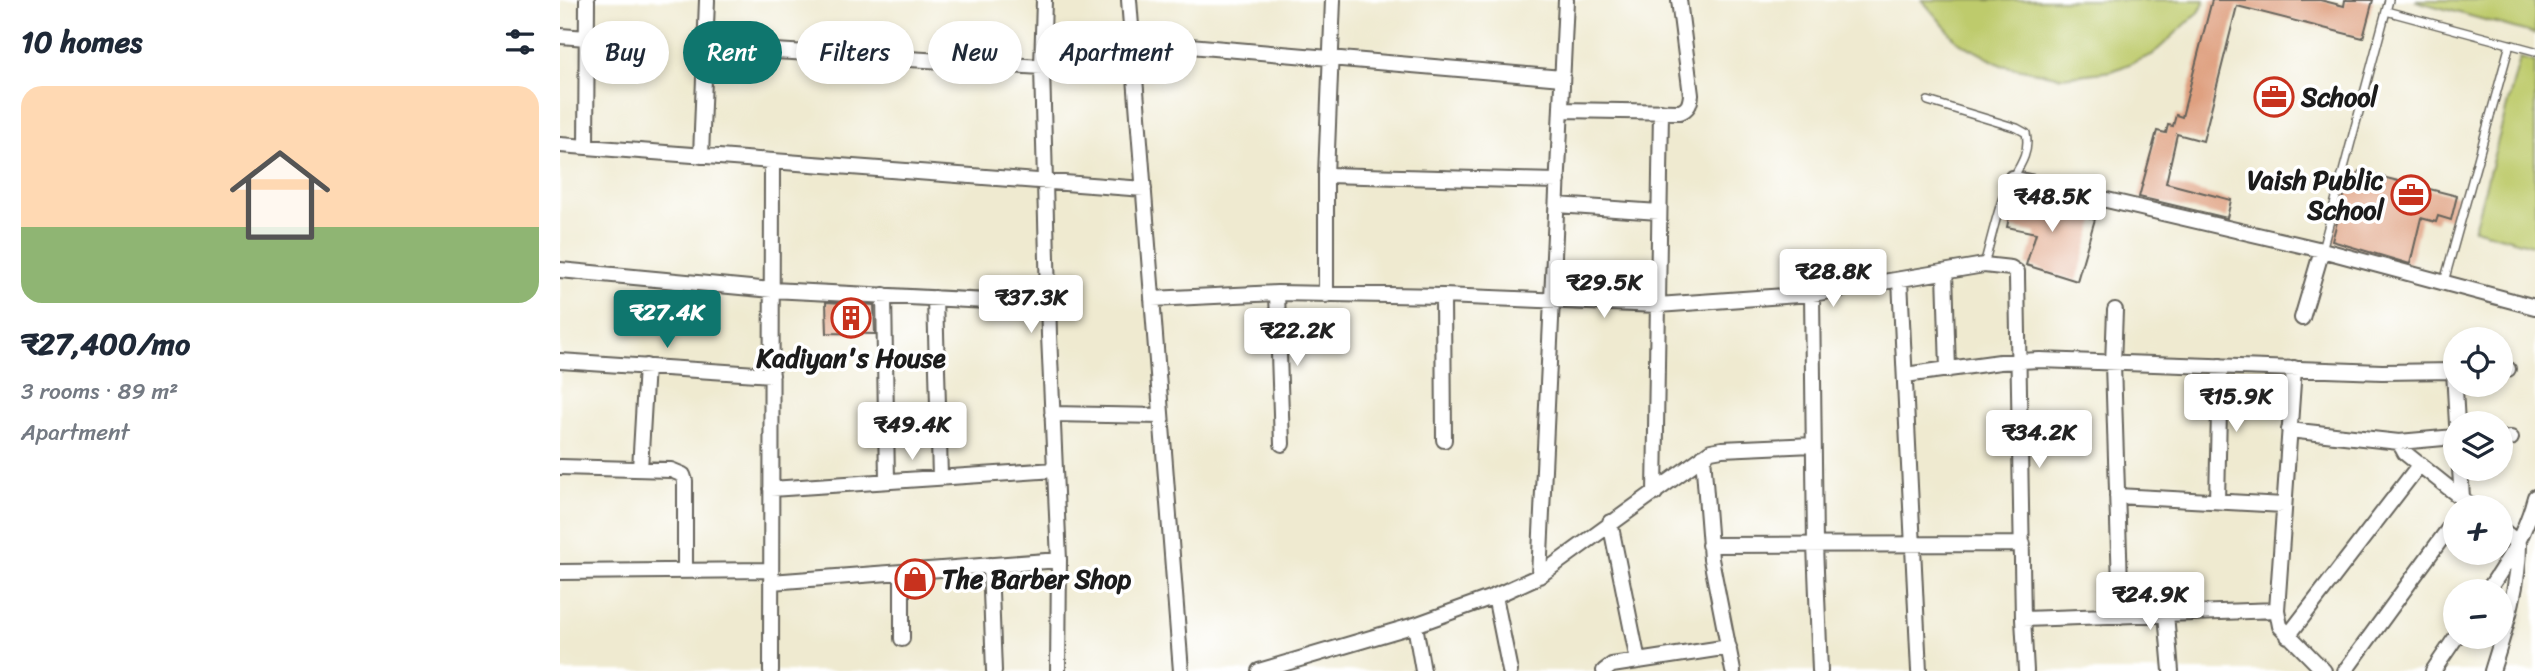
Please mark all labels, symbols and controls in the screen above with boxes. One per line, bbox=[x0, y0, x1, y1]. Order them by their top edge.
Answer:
text: 10 homes bbox=[21, 15, 142, 69]
chip: Buy bbox=[581, 21, 669, 84]
chip: Rent bbox=[683, 21, 782, 84]
chip: Filters bbox=[796, 21, 914, 84]
chip: New bbox=[928, 21, 1022, 84]
chip: Apartment bbox=[1036, 21, 1197, 84]
icon: filters bbox=[501, 23, 539, 61]
place label: School bbox=[2300, 74, 2379, 120]
office icon: School bbox=[2253, 76, 2295, 118]
icon: home bbox=[217, 132, 343, 258]
place label: Vaish Public School bbox=[2247, 157, 2386, 233]
pin: ₹48.5K bbox=[1995, 174, 2109, 234]
office icon: Vaish Public School bbox=[2390, 174, 2432, 216]
text: ₹48.5K bbox=[2014, 176, 2090, 217]
pin: ₹28.8K bbox=[1776, 250, 1890, 309]
text: ₹28.8K bbox=[1796, 251, 1870, 292]
pin: ₹29.5K bbox=[1547, 260, 1661, 320]
text: ₹29.5K bbox=[1566, 262, 1642, 303]
pin: ₹37.3K bbox=[974, 276, 1088, 335]
text: ₹37.3K bbox=[995, 277, 1067, 318]
pin: ₹27.4K bbox=[610, 290, 724, 350]
text: ₹27.4K bbox=[630, 292, 704, 333]
building icon: Kadiyan's House bbox=[830, 297, 872, 339]
pin: ₹22.2K bbox=[1240, 308, 1354, 368]
text: ₹22.2K bbox=[1260, 310, 1334, 351]
text: ₹27,400/mo bbox=[21, 317, 190, 371]
map controls bbox=[2443, 327, 2513, 649]
button: locate bbox=[2443, 327, 2513, 397]
place label: Kadiyan's House bbox=[756, 335, 946, 381]
text: 3 rooms · 89 m² bbox=[21, 371, 178, 412]
pin: ₹15.9K bbox=[2179, 374, 2293, 434]
text: ₹15.9K bbox=[2200, 376, 2272, 417]
pin: ₹49.4K bbox=[855, 402, 969, 462]
text: ₹49.4K bbox=[874, 404, 950, 445]
pin: ₹34.2K bbox=[1982, 410, 2096, 470]
button: layers bbox=[2443, 411, 2513, 481]
text: Apartment bbox=[21, 412, 130, 453]
text: ₹34.2K bbox=[2002, 412, 2076, 453]
button: + bbox=[2443, 495, 2513, 565]
place label: The Barber Shop bbox=[942, 556, 1132, 602]
shop icon: The Barber Shop bbox=[894, 558, 936, 600]
pin: ₹24.9K bbox=[2093, 572, 2207, 632]
text: ₹24.9K bbox=[2112, 574, 2188, 615]
button: − bbox=[2443, 579, 2513, 649]

